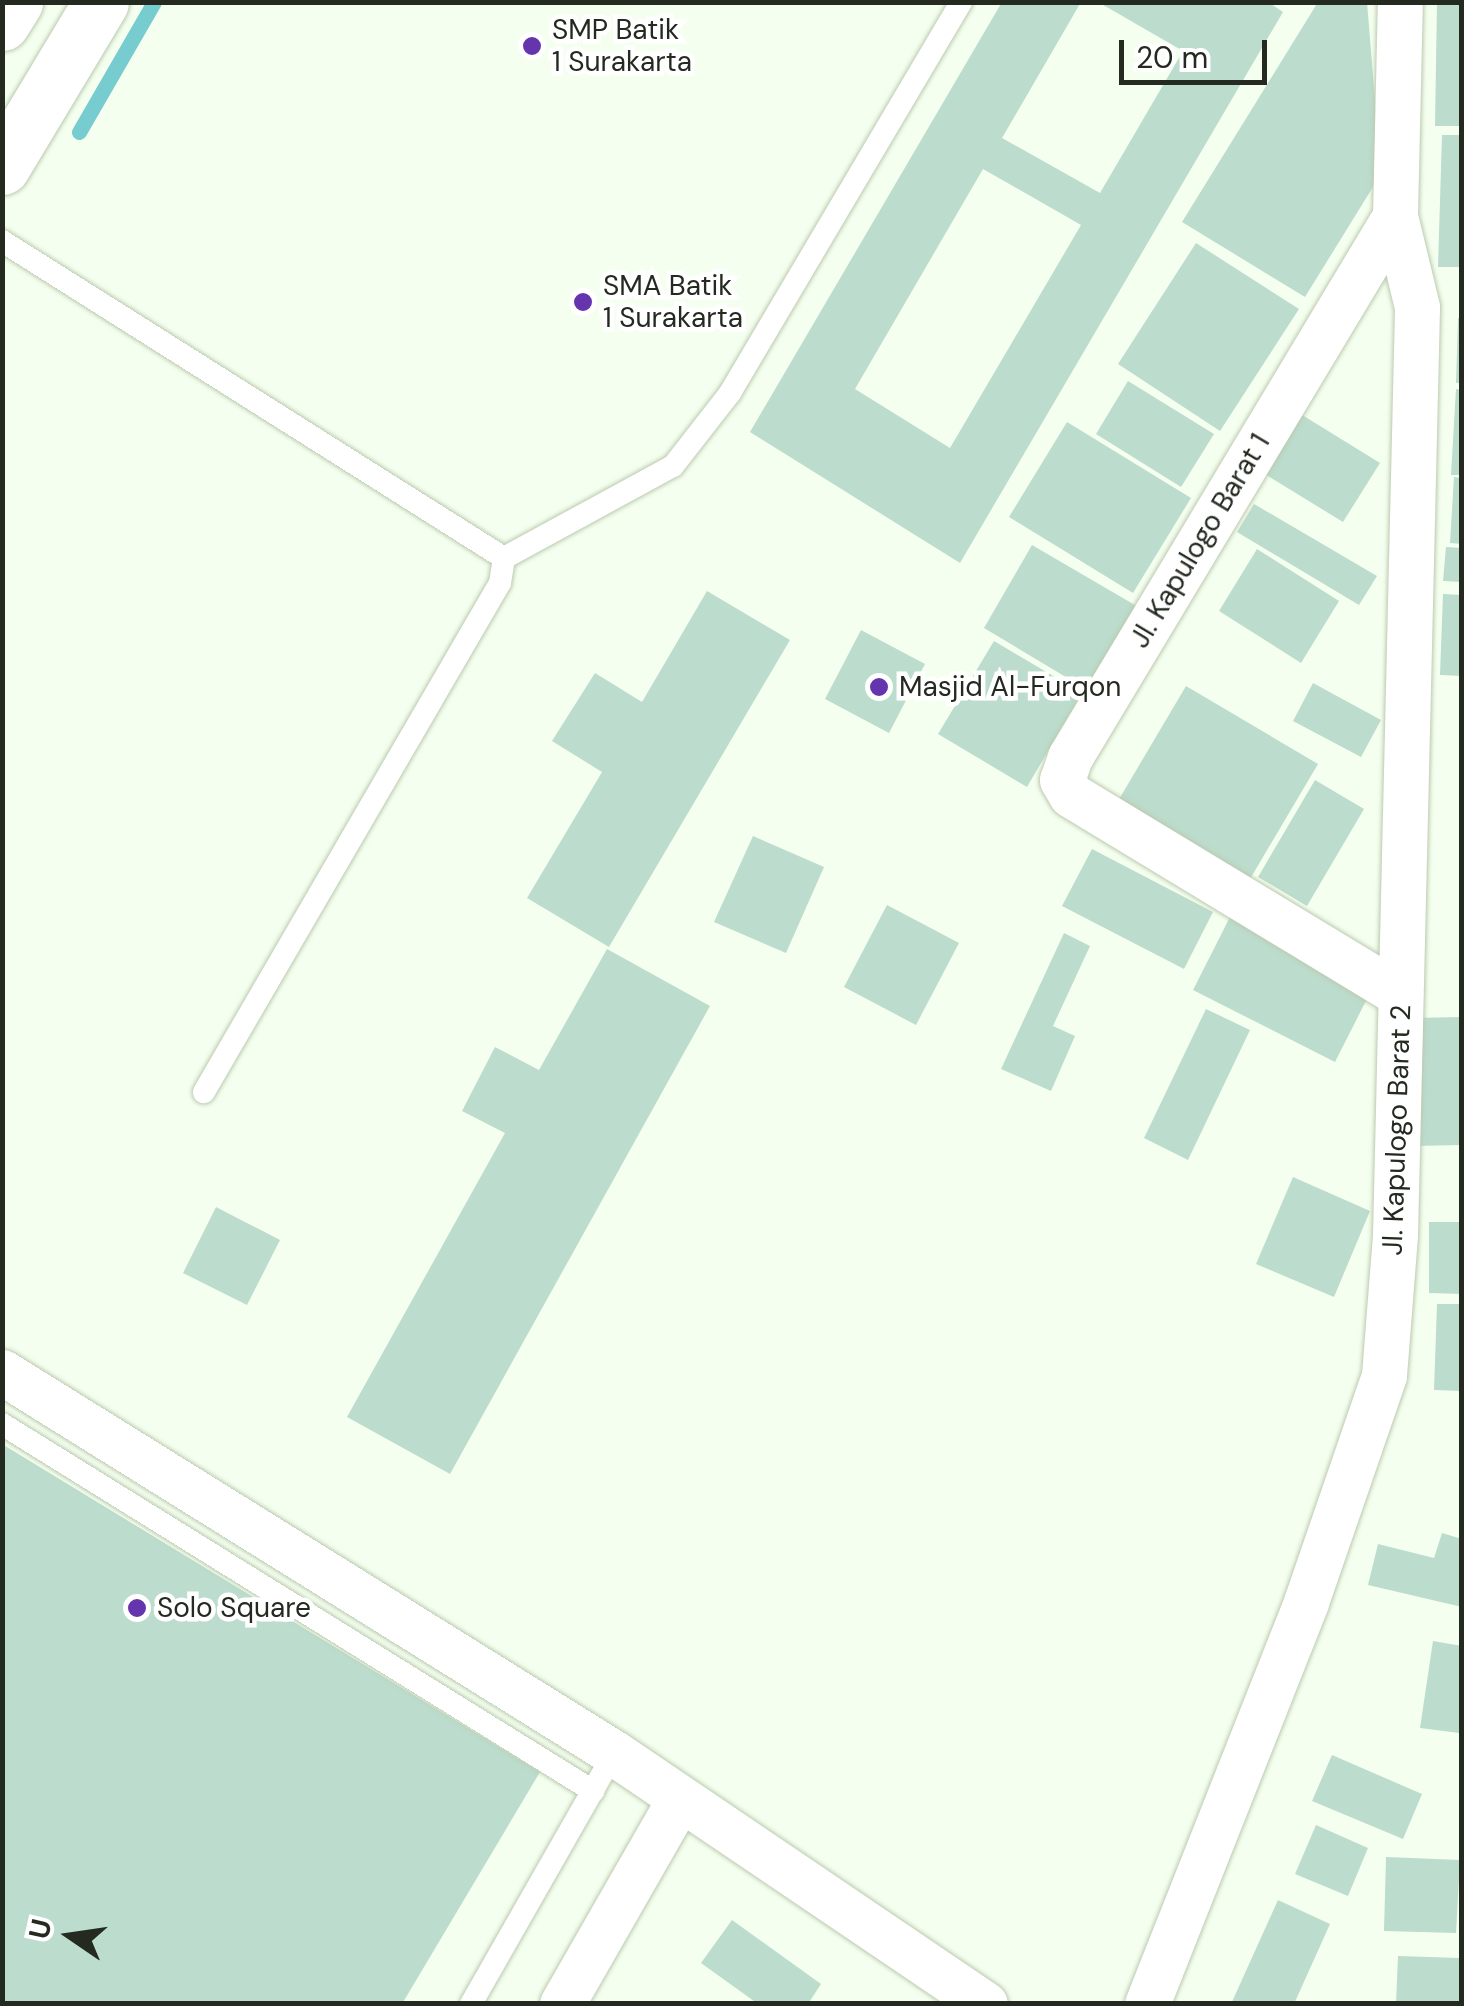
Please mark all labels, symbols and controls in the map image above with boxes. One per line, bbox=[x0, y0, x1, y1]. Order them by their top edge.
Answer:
place label: SMP Batik 1 Surakarta bbox=[552, 13, 692, 79]
scale bar bbox=[1124, 20, 1272, 82]
marker: SMP Batik 1 Surakarta bbox=[521, 35, 543, 57]
text: 20 m bbox=[1136, 38, 1208, 77]
place label: SMA Batik 1 Surakarta bbox=[603, 269, 743, 335]
marker: SMA Batik 1 Surakarta bbox=[572, 291, 594, 313]
street label: Jl. Kapulogo Barat 1 bbox=[1123, 428, 1277, 654]
place label: Masjid Al-Furqon bbox=[899, 670, 1121, 704]
marker: Masjid Al-Furqon bbox=[868, 676, 890, 698]
street label: Jl. Kapulogo Barat 2 bbox=[1376, 1004, 1418, 1256]
place label: Solo Square bbox=[157, 1591, 311, 1625]
marker: Solo Square bbox=[126, 1597, 148, 1619]
north arrow bbox=[20, 1886, 120, 1986]
text: U bbox=[20, 1916, 60, 1943]

